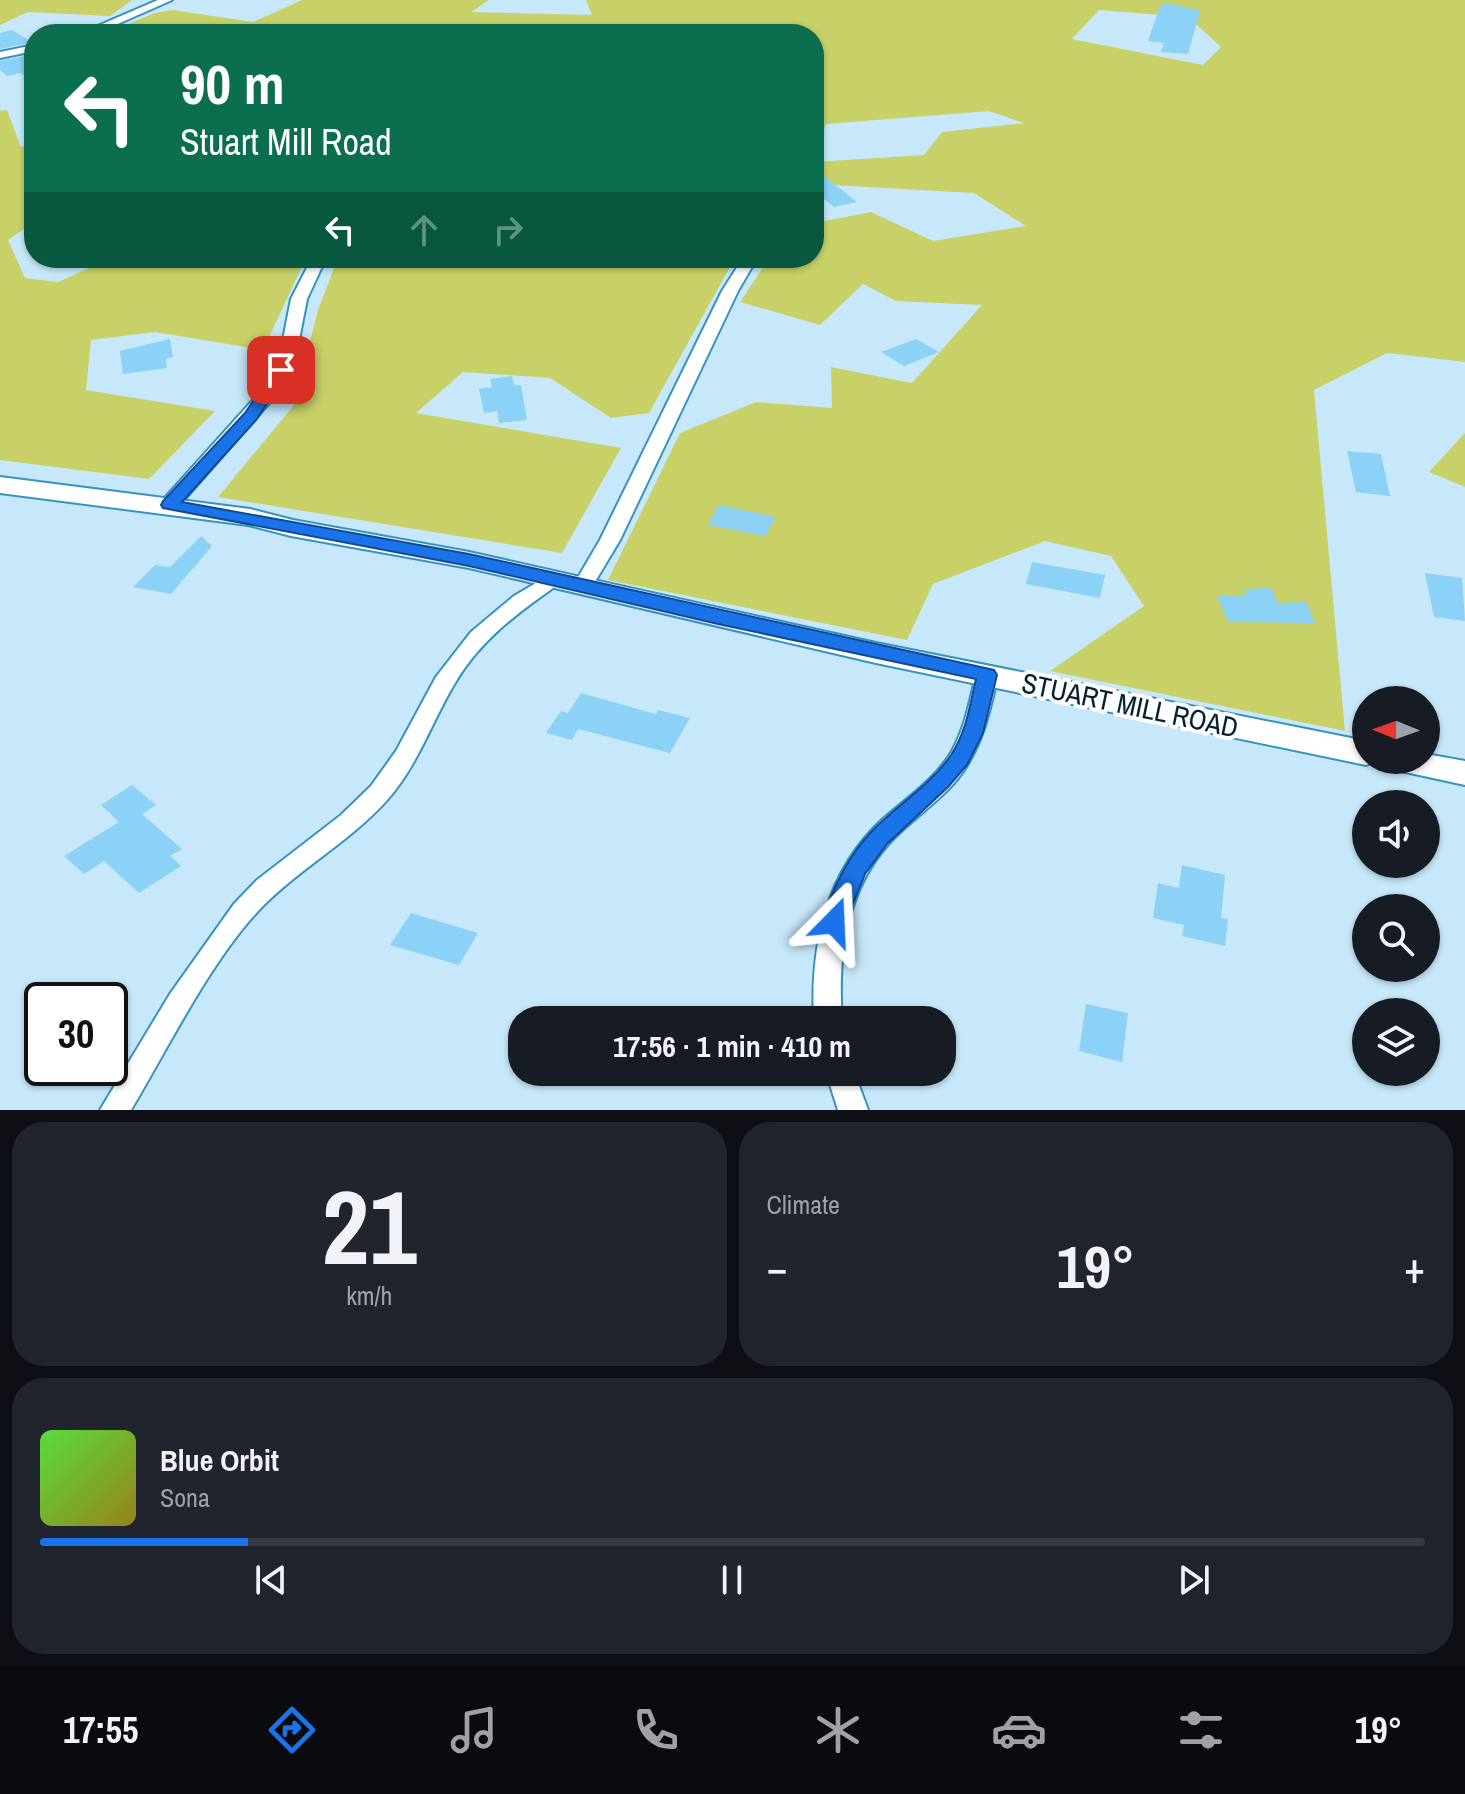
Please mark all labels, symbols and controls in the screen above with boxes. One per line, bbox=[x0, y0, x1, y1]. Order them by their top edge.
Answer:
text: 90 m bbox=[180, 46, 285, 121]
icon: left bbox=[48, 56, 152, 160]
text: Stuart Mill Road bbox=[180, 118, 392, 166]
icon: left bbox=[318, 208, 362, 252]
icon: ahead bbox=[402, 208, 446, 252]
icon: right bbox=[486, 208, 530, 252]
pin bbox=[247, 336, 315, 404]
icon: arrive bbox=[259, 348, 303, 392]
street label: STUART MILL ROAD bbox=[1018, 664, 1242, 746]
north arrow bbox=[1352, 686, 1440, 774]
map controls bbox=[1352, 686, 1440, 1086]
button: sound bbox=[1352, 790, 1440, 878]
position arrow bbox=[792, 880, 876, 964]
button: search bbox=[1352, 894, 1440, 982]
speed limit sign: 30 bbox=[24, 982, 128, 1086]
button: layers bbox=[1352, 998, 1440, 1086]
text: 17:56 · 1 min · 410 m bbox=[613, 1026, 851, 1066]
text: 21 bbox=[322, 1156, 417, 1296]
text: Climate bbox=[767, 1187, 840, 1222]
text: 19° bbox=[1056, 1226, 1135, 1307]
text: − bbox=[767, 1237, 788, 1297]
text: + bbox=[1404, 1237, 1425, 1297]
text: km/h bbox=[346, 1278, 392, 1313]
text: Blue Orbit bbox=[160, 1440, 279, 1480]
text: Sona bbox=[160, 1480, 210, 1515]
icon: previous bbox=[249, 1558, 293, 1602]
icon: pause bbox=[710, 1558, 754, 1602]
icon: next bbox=[1172, 1558, 1216, 1602]
icon: directions bbox=[264, 1702, 320, 1758]
icon: music bbox=[446, 1702, 502, 1758]
icon: phone bbox=[628, 1702, 684, 1758]
icon: climate bbox=[810, 1702, 866, 1758]
icon: car bbox=[991, 1702, 1047, 1758]
icon: filters bbox=[1173, 1702, 1229, 1758]
text: 17:55 bbox=[63, 1706, 138, 1754]
text: 19° bbox=[1355, 1706, 1402, 1754]

